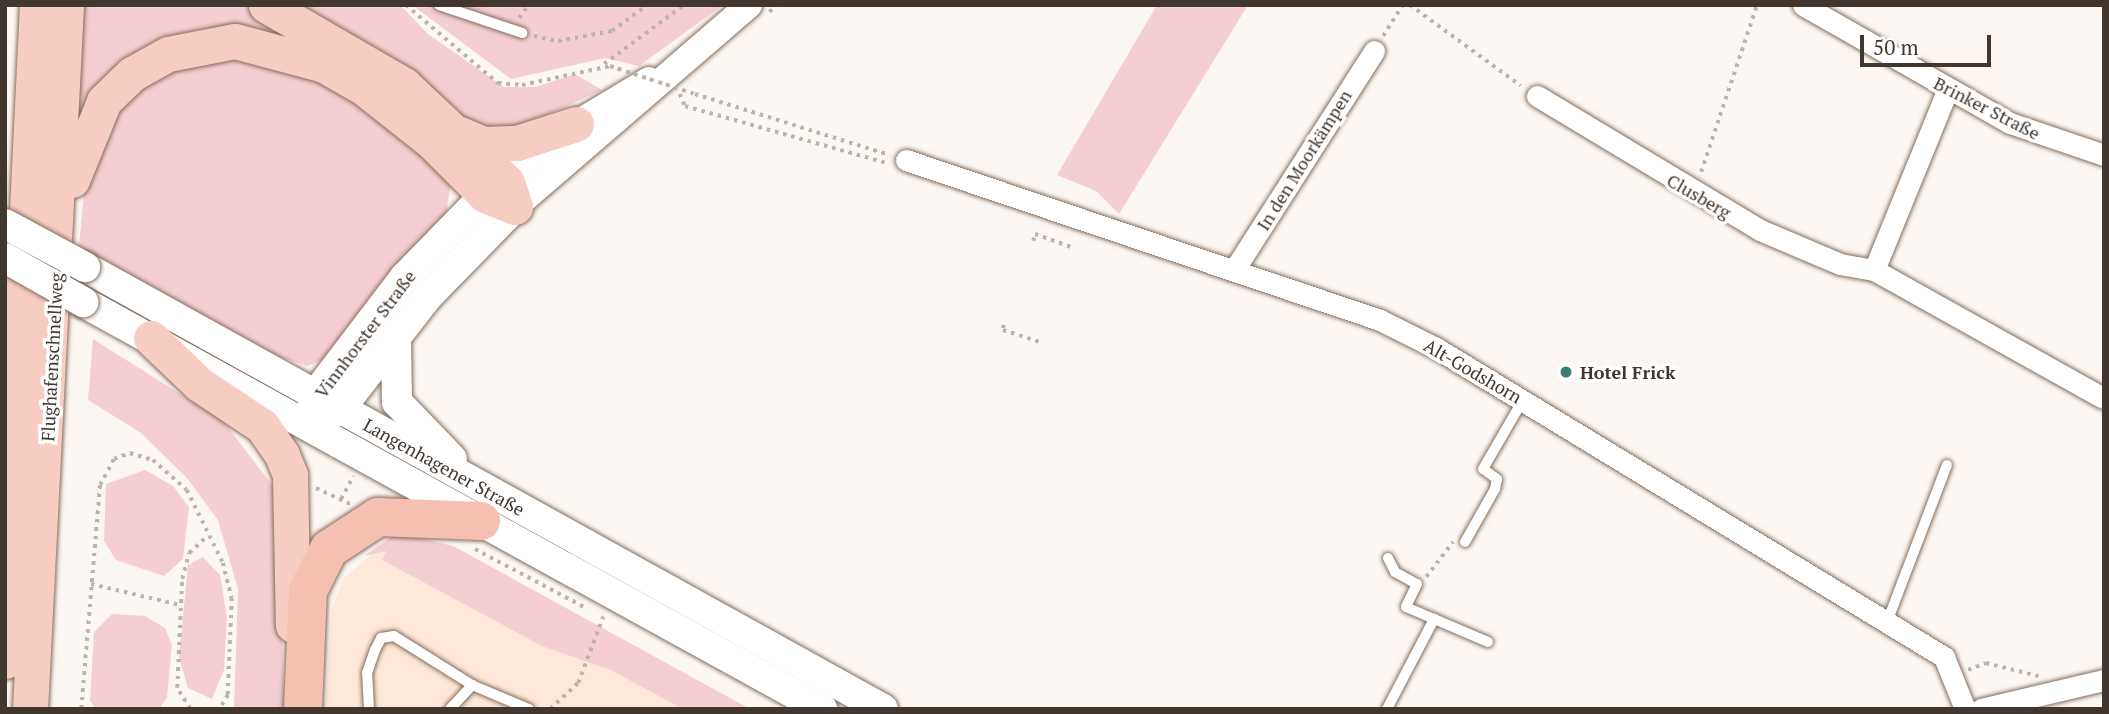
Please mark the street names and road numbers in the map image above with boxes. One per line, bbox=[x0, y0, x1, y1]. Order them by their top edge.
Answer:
street label: Brinker Straße bbox=[1930, 72, 2044, 144]
street label: In den Moorkämpen bbox=[1252, 86, 1356, 234]
street label: Clusberg bbox=[1663, 169, 1735, 223]
street label: Vinnhorster Straße bbox=[310, 266, 420, 402]
street label: Flughafenschnellweg bbox=[37, 272, 67, 442]
street label: Alt-Godshorn bbox=[1420, 334, 1526, 408]
street label: Langenhagener Straße bbox=[360, 414, 528, 520]

